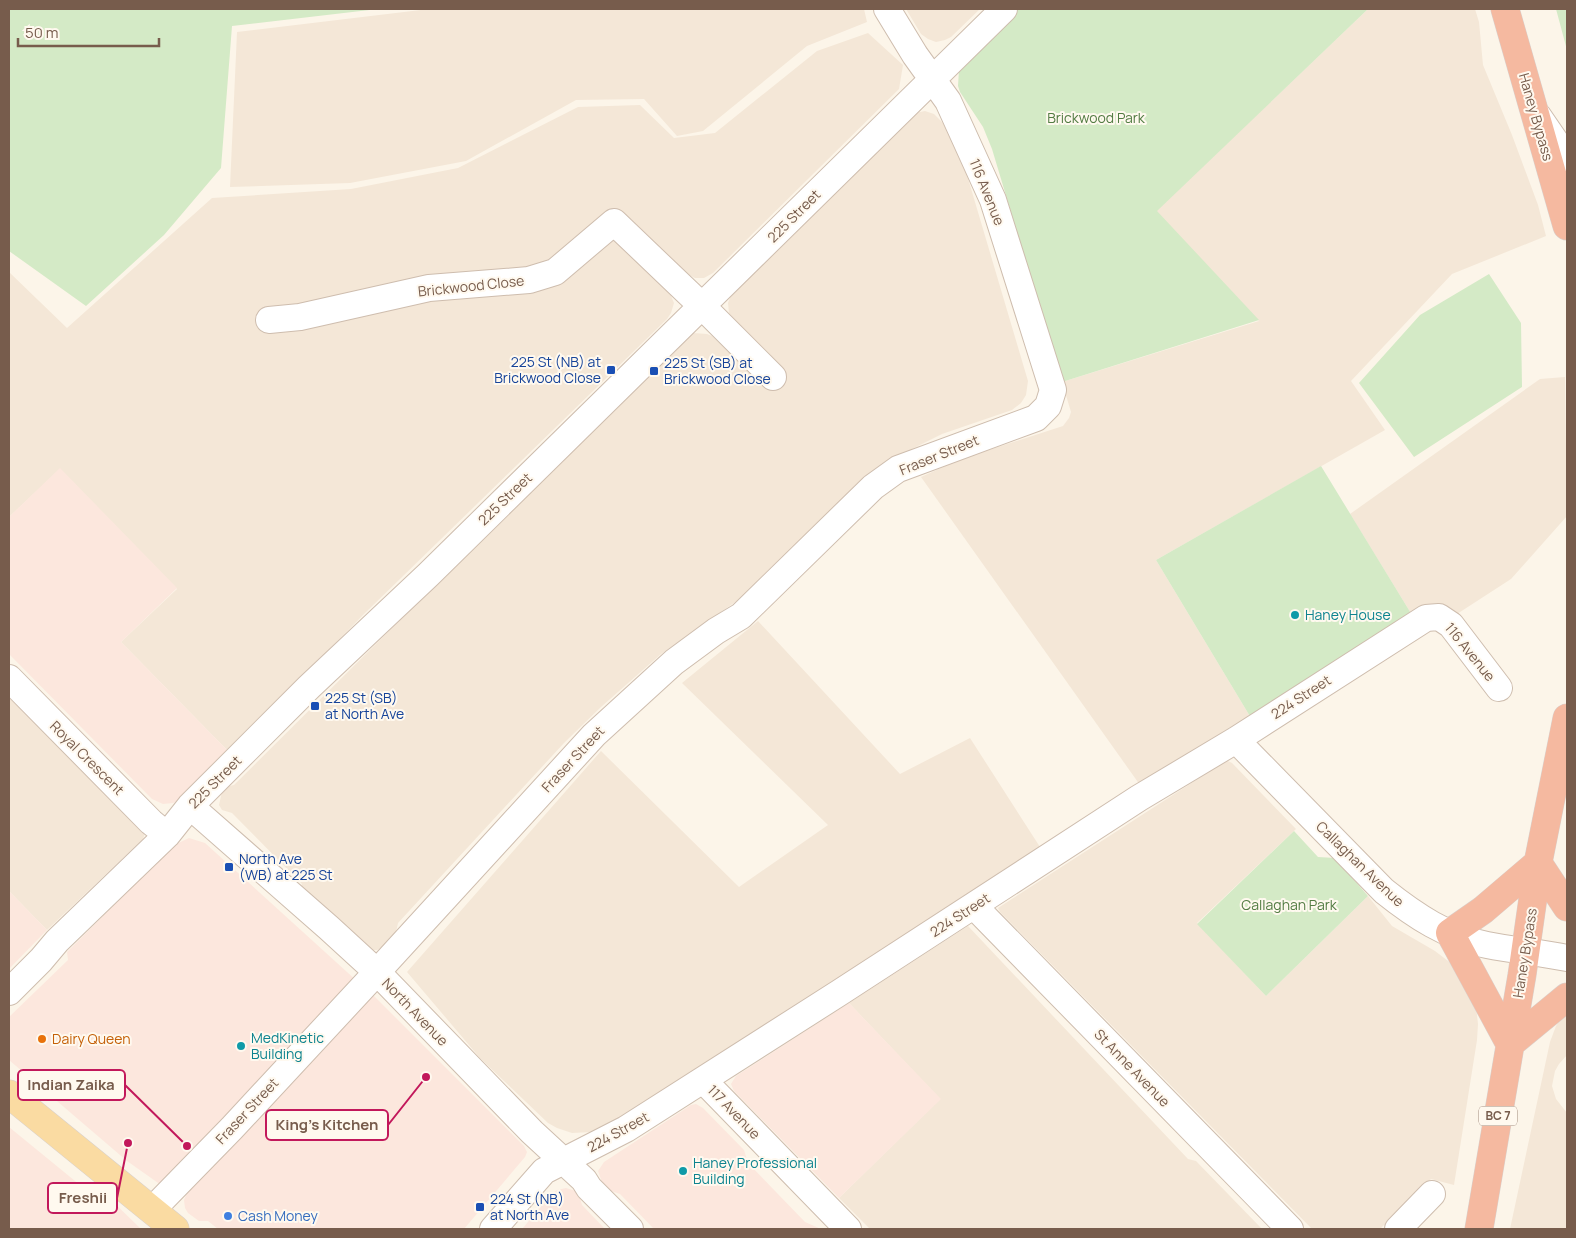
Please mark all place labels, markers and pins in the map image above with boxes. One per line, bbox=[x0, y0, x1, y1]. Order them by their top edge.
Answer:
place label: 225 St (NB) at Brickwood Close bbox=[494, 352, 601, 387]
place label: 225 St (SB) at Brickwood Close bbox=[664, 353, 771, 388]
marker: 225 St (NB) at Brickwood Close bbox=[605, 364, 617, 376]
marker: 225 St (SB) at Brickwood Close bbox=[648, 365, 660, 377]
place label: Haney House bbox=[1305, 605, 1391, 624]
marker: Haney House bbox=[1289, 609, 1301, 621]
place label: 225 St (SB) at North Ave bbox=[325, 688, 404, 723]
marker: 225 St (SB) at North Ave bbox=[309, 700, 321, 712]
place label: North Ave (WB) at 225 St bbox=[239, 849, 333, 884]
marker: North Ave (WB) at 225 St bbox=[223, 861, 235, 873]
place label: MedKinetic Building bbox=[251, 1028, 324, 1063]
place label: Dairy Queen bbox=[52, 1029, 131, 1048]
marker: Dairy Queen bbox=[36, 1033, 48, 1045]
marker: MedKinetic Building bbox=[235, 1040, 247, 1052]
callout: Indian Zaika bbox=[18, 1070, 125, 1100]
callout: King's Kitchen bbox=[266, 1110, 388, 1140]
place label: Haney Professional Building bbox=[693, 1153, 817, 1188]
marker: Haney Professional Building bbox=[677, 1165, 689, 1177]
callout: Freshii bbox=[48, 1183, 117, 1213]
place label: 224 St (NB) at North Ave bbox=[490, 1189, 569, 1224]
marker: 224 St (NB) at North Ave bbox=[474, 1201, 486, 1213]
place label: Cash Money bbox=[238, 1206, 319, 1225]
marker: Cash Money bbox=[222, 1210, 234, 1222]

